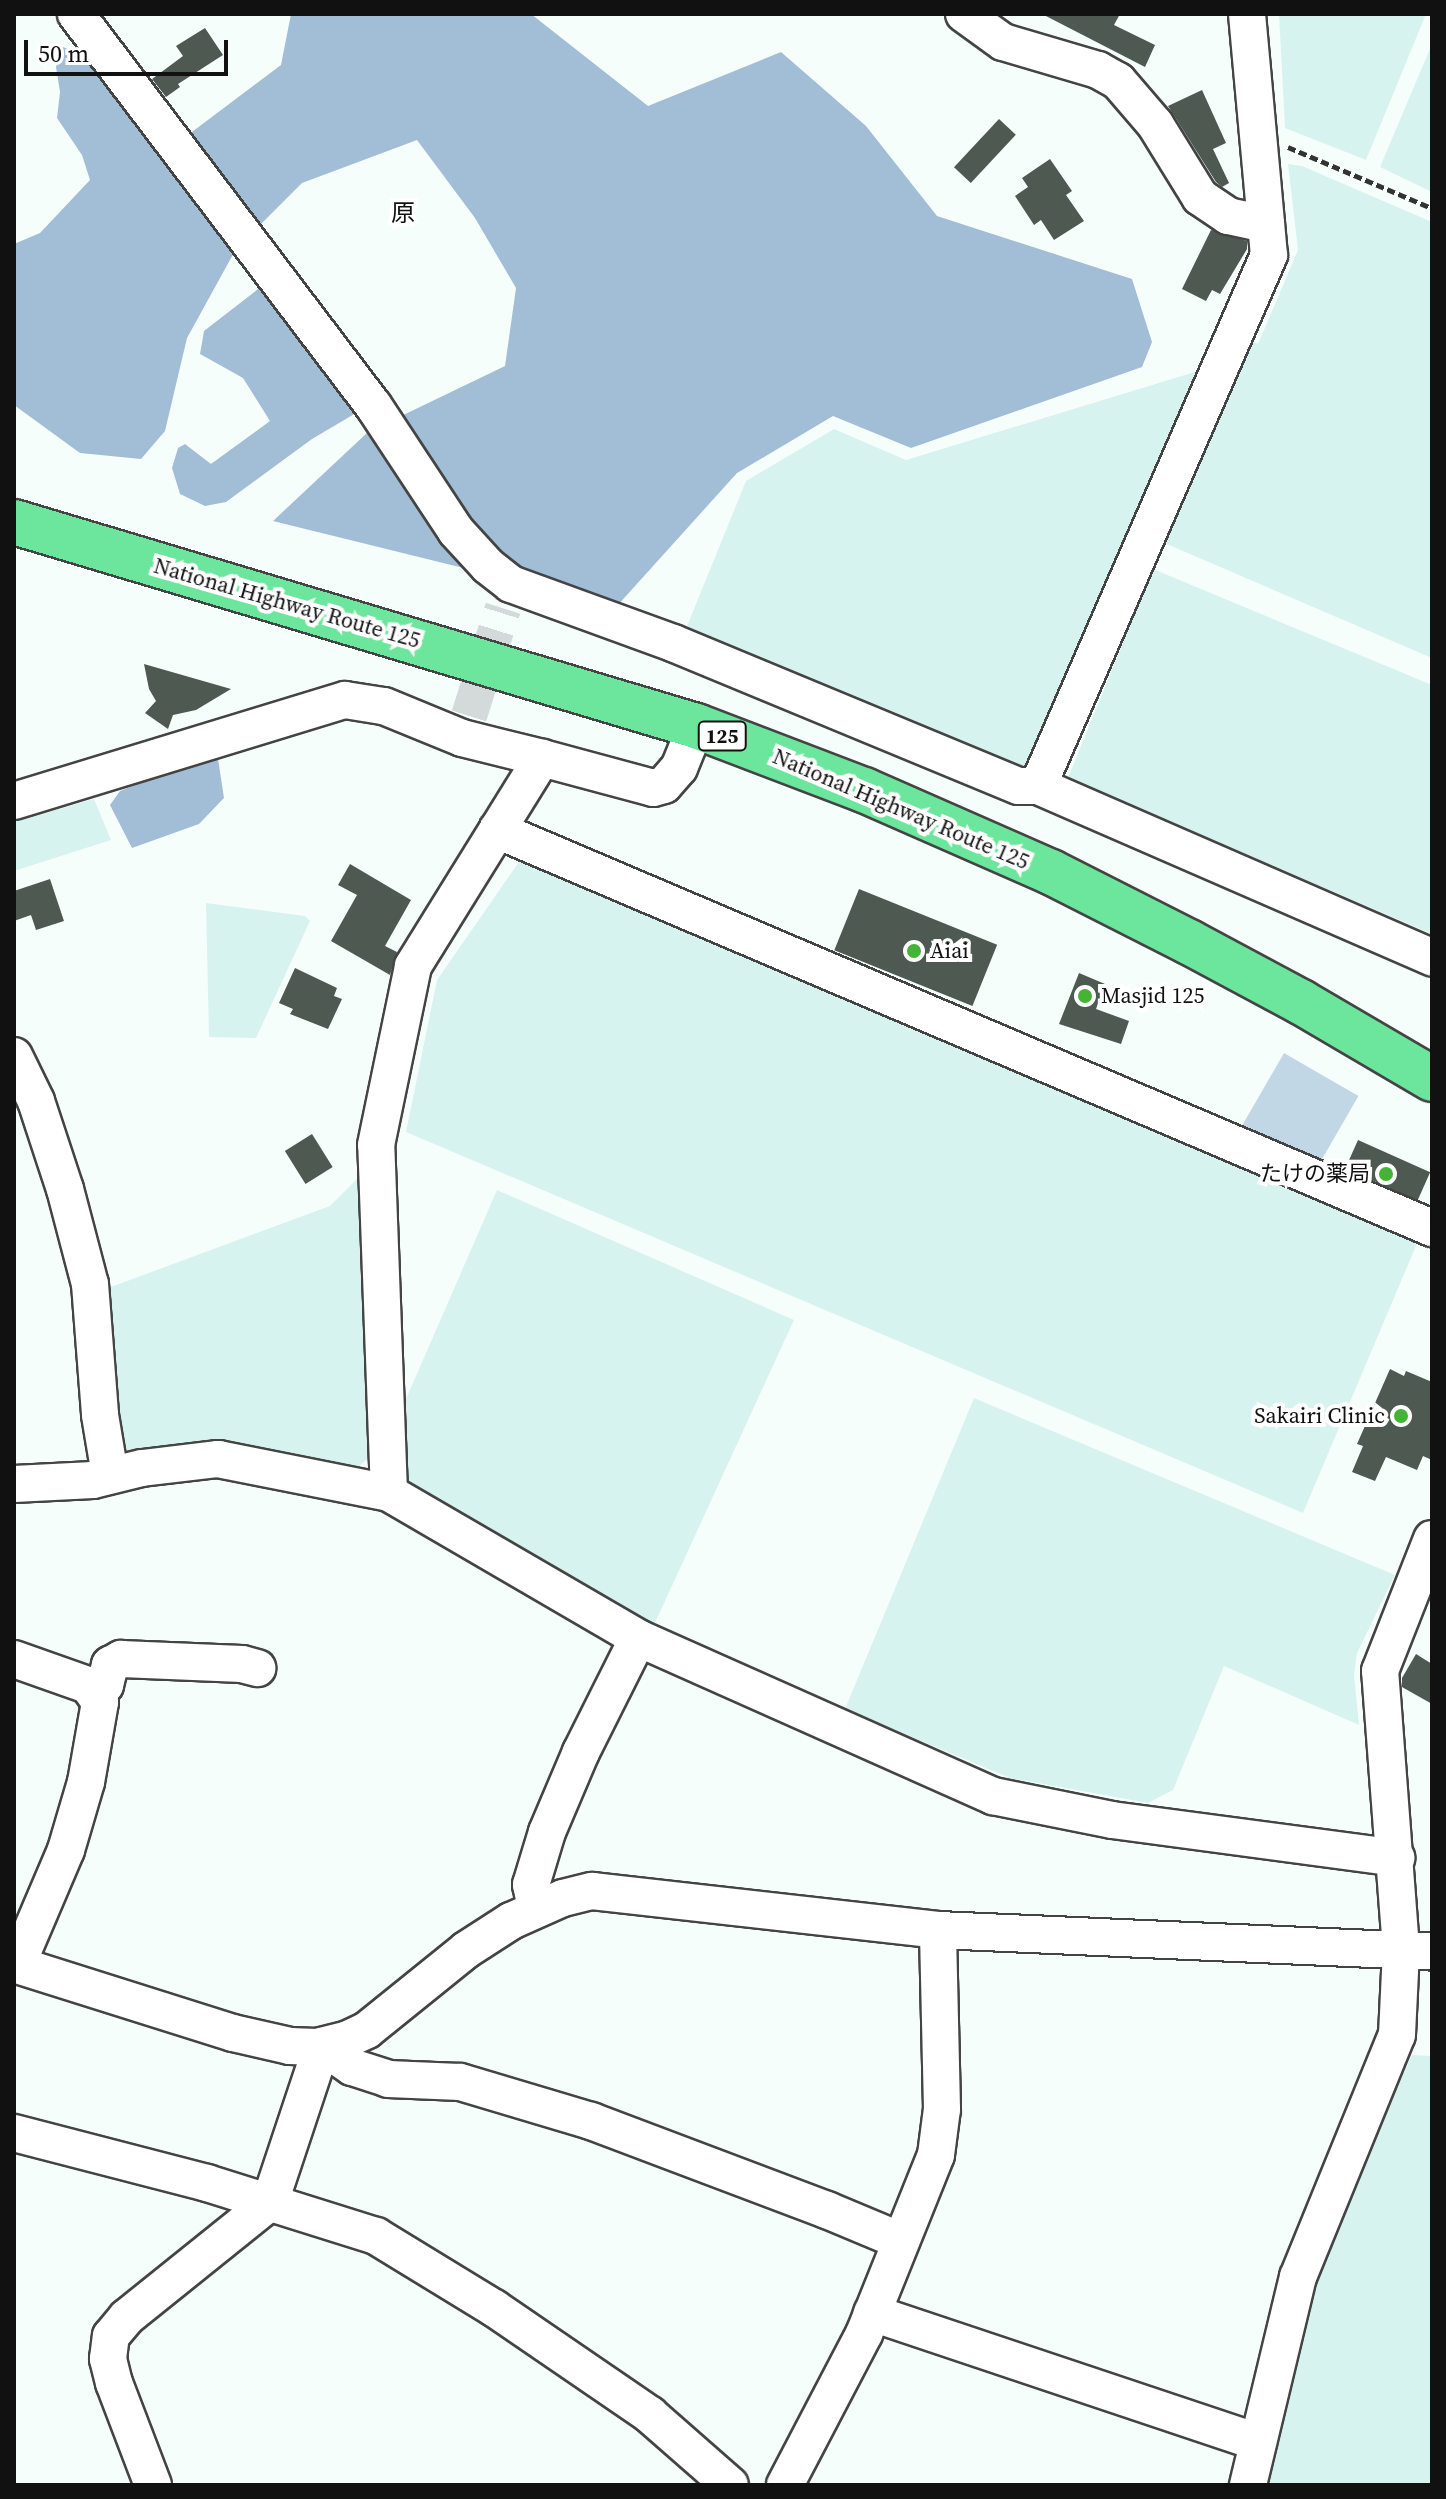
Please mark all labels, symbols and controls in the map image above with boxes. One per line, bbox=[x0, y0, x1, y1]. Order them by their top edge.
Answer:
scale bar bbox=[28, 24, 232, 74]
text: 50 m bbox=[38, 37, 89, 70]
district label: 原 bbox=[391, 199, 415, 227]
street label: National Highway Route 125 bbox=[151, 552, 423, 654]
road number: 125 bbox=[696, 720, 748, 752]
street label: National Highway Route 125 bbox=[769, 743, 1033, 875]
place label: Aiai bbox=[930, 938, 969, 964]
marker: Aiai bbox=[905, 942, 923, 960]
place label: Masjid 125 bbox=[1101, 983, 1204, 1009]
marker: Masjid 125 bbox=[1076, 987, 1094, 1005]
place label: たけの薬局 bbox=[1260, 1161, 1370, 1187]
marker: たけの薬局 bbox=[1377, 1165, 1395, 1183]
place label: Sakairi Clinic bbox=[1254, 1403, 1385, 1429]
marker: Sakairi Clinic bbox=[1392, 1407, 1410, 1425]

